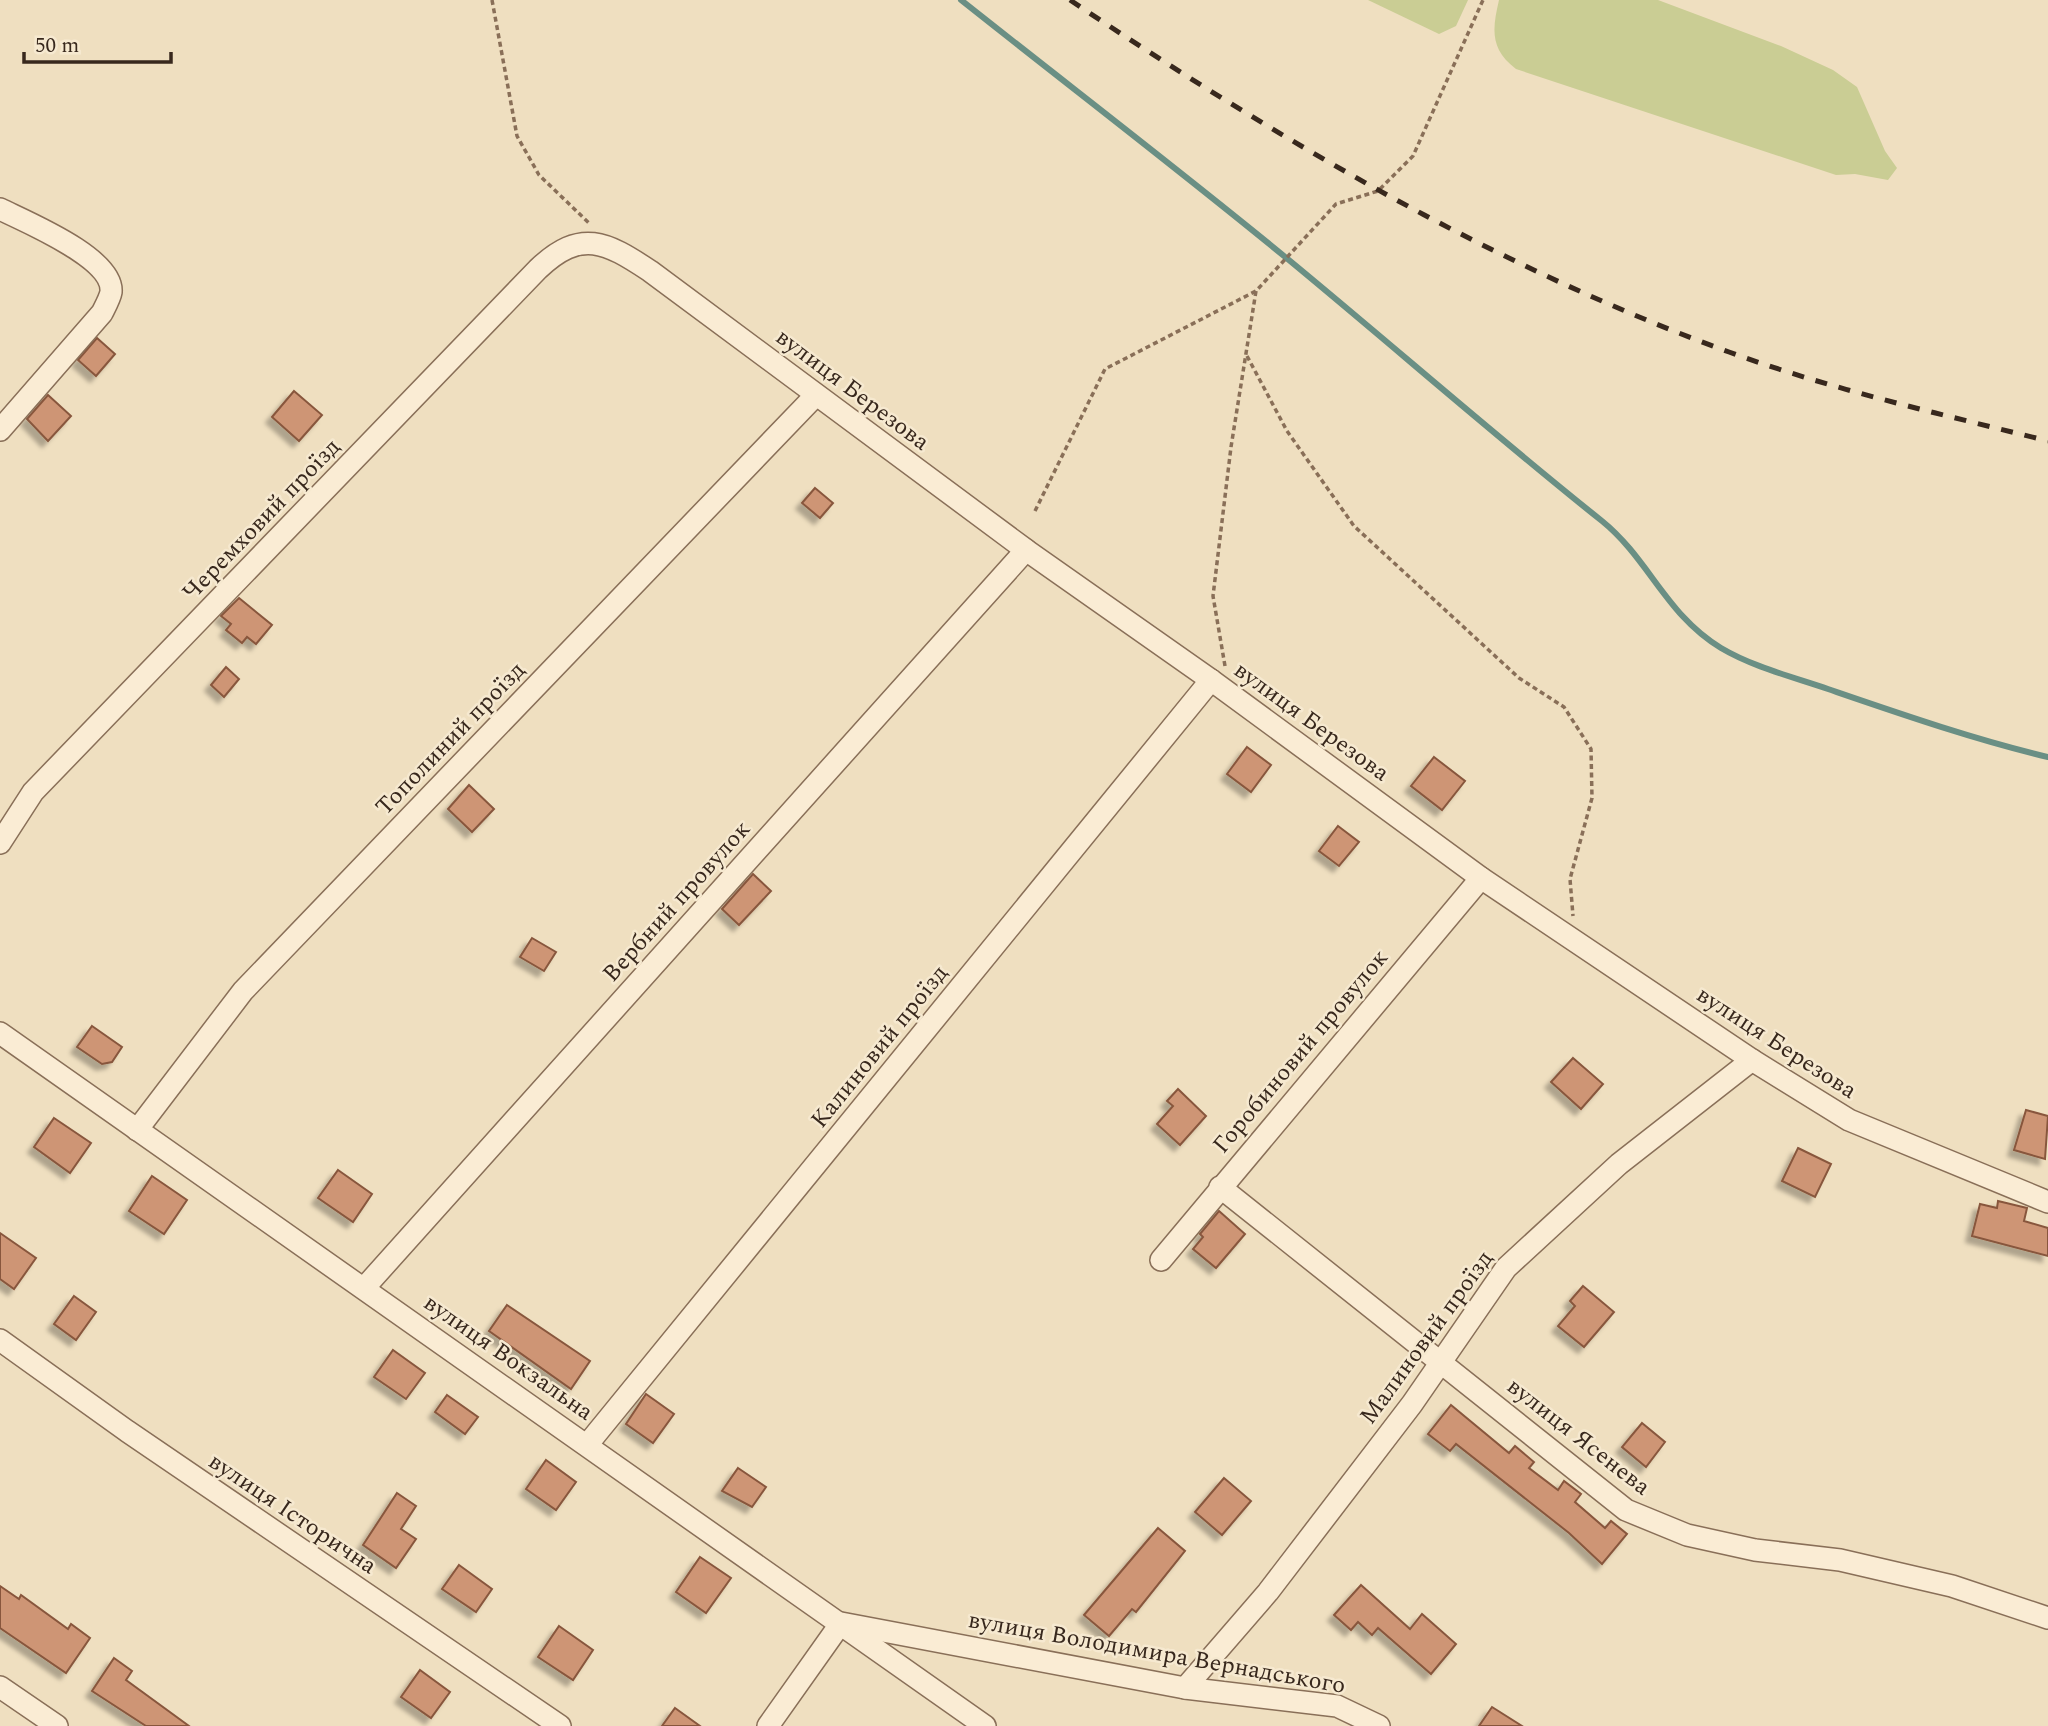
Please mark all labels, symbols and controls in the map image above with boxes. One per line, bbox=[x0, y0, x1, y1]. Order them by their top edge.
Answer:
scale bar bbox=[24, 21, 172, 65]
text: 50 m bbox=[35, 30, 79, 62]
street label: вулиця Березова bbox=[768, 320, 937, 460]
street label: Черемховий проїзд bbox=[174, 430, 349, 609]
street label: Тополиний проїзд bbox=[367, 653, 534, 824]
street label: вулиця Березова bbox=[1226, 653, 1397, 791]
street label: Вербний провулок bbox=[594, 813, 759, 991]
street label: Горобиновий провулок bbox=[1204, 941, 1397, 1162]
street label: Калиновий проїзд bbox=[802, 957, 957, 1136]
street label: вулиця Березова bbox=[1689, 977, 1864, 1108]
street label: Малиновий проїзд bbox=[1351, 1243, 1502, 1432]
street label: вулиця Вокзальна bbox=[416, 1286, 601, 1430]
street label: вулиця Ясенева bbox=[1499, 1369, 1658, 1505]
street label: вулиця Історична bbox=[201, 1444, 384, 1584]
street label: вулиця Володимира Вернадського bbox=[965, 1602, 1348, 1704]

